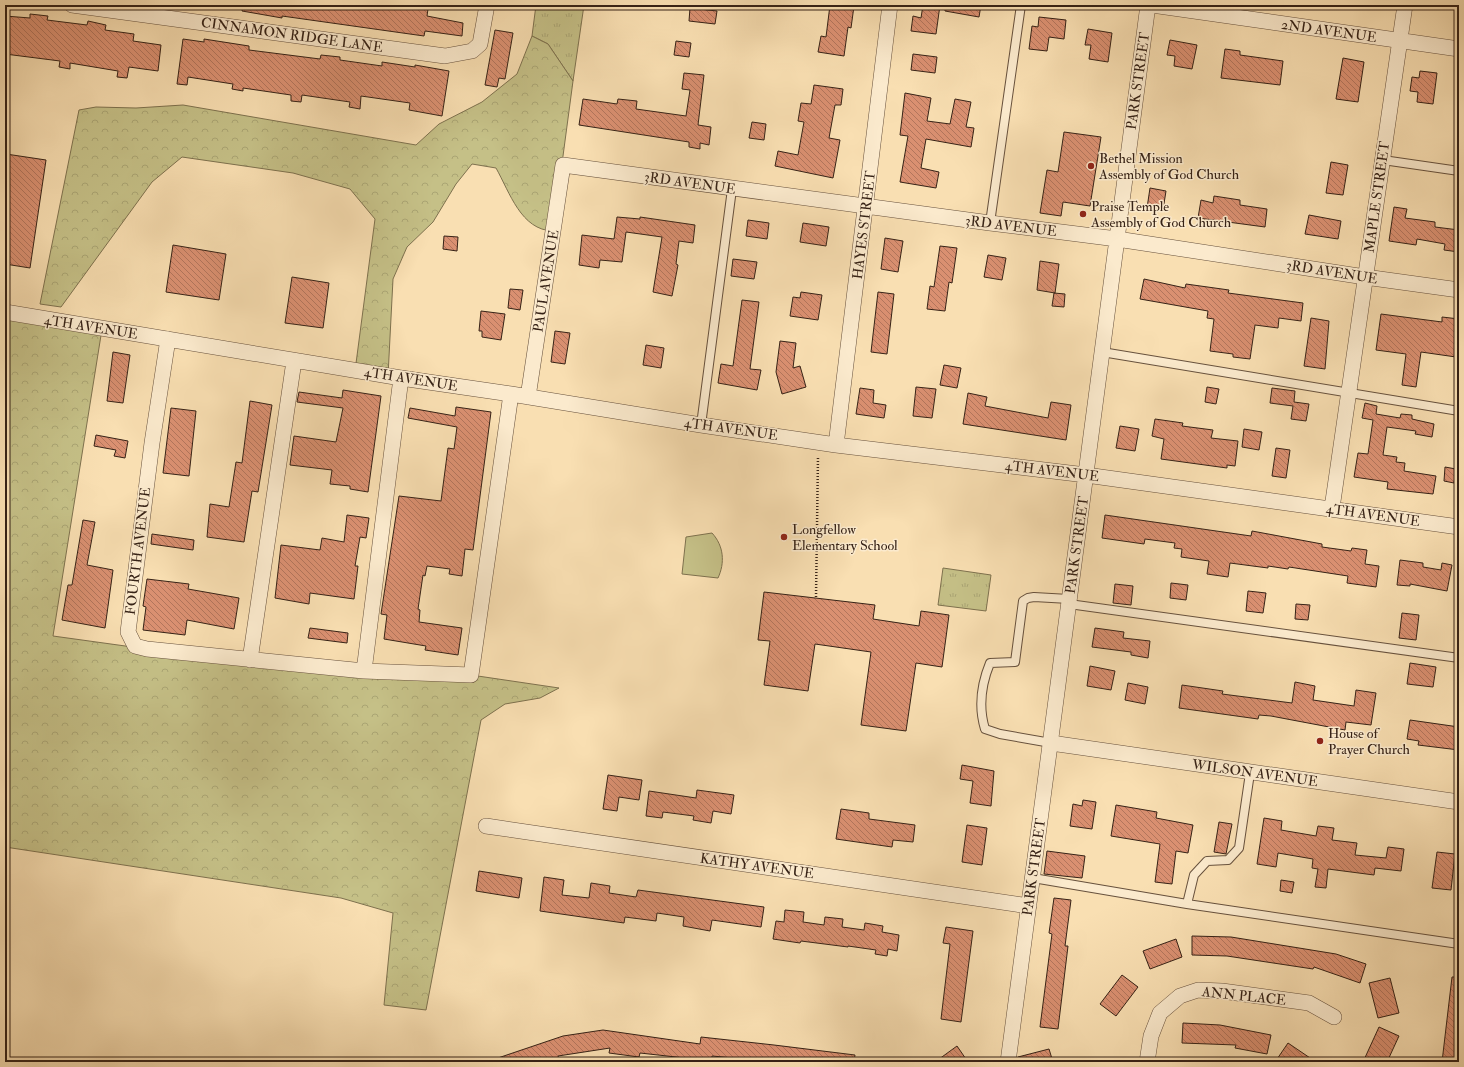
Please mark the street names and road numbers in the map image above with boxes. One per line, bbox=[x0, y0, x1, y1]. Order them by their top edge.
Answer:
street label: CINNAMON RIDGE LANE bbox=[200, 14, 384, 56]
street label: 2ND AVENUE bbox=[1280, 16, 1378, 46]
street label: PARK STREET bbox=[1123, 31, 1153, 131]
street label: MAPLE STREET bbox=[1361, 139, 1393, 254]
street label: 3RD AVENUE bbox=[643, 168, 737, 198]
street label: HAYES STREET bbox=[849, 169, 879, 280]
street label: 3RD AVENUE bbox=[964, 212, 1058, 240]
street label: PAUL AVENUE bbox=[530, 229, 562, 333]
street label: 3RD AVENUE bbox=[1285, 256, 1379, 288]
street label: 4TH AVENUE bbox=[43, 311, 139, 343]
street label: 4TH AVENUE bbox=[363, 363, 459, 395]
street label: 4TH AVENUE bbox=[683, 414, 779, 444]
street label: 4TH AVENUE bbox=[1004, 457, 1100, 485]
street label: FOURTH AVENUE bbox=[122, 486, 154, 616]
street label: PARK STREET bbox=[1062, 495, 1092, 595]
street label: 4TH AVENUE bbox=[1325, 500, 1421, 530]
street label: WILSON AVENUE bbox=[1190, 756, 1319, 790]
street label: PARK STREET bbox=[1019, 817, 1049, 917]
street label: KATHY AVENUE bbox=[699, 850, 815, 882]
street label: ANN PLACE bbox=[1200, 983, 1287, 1009]

